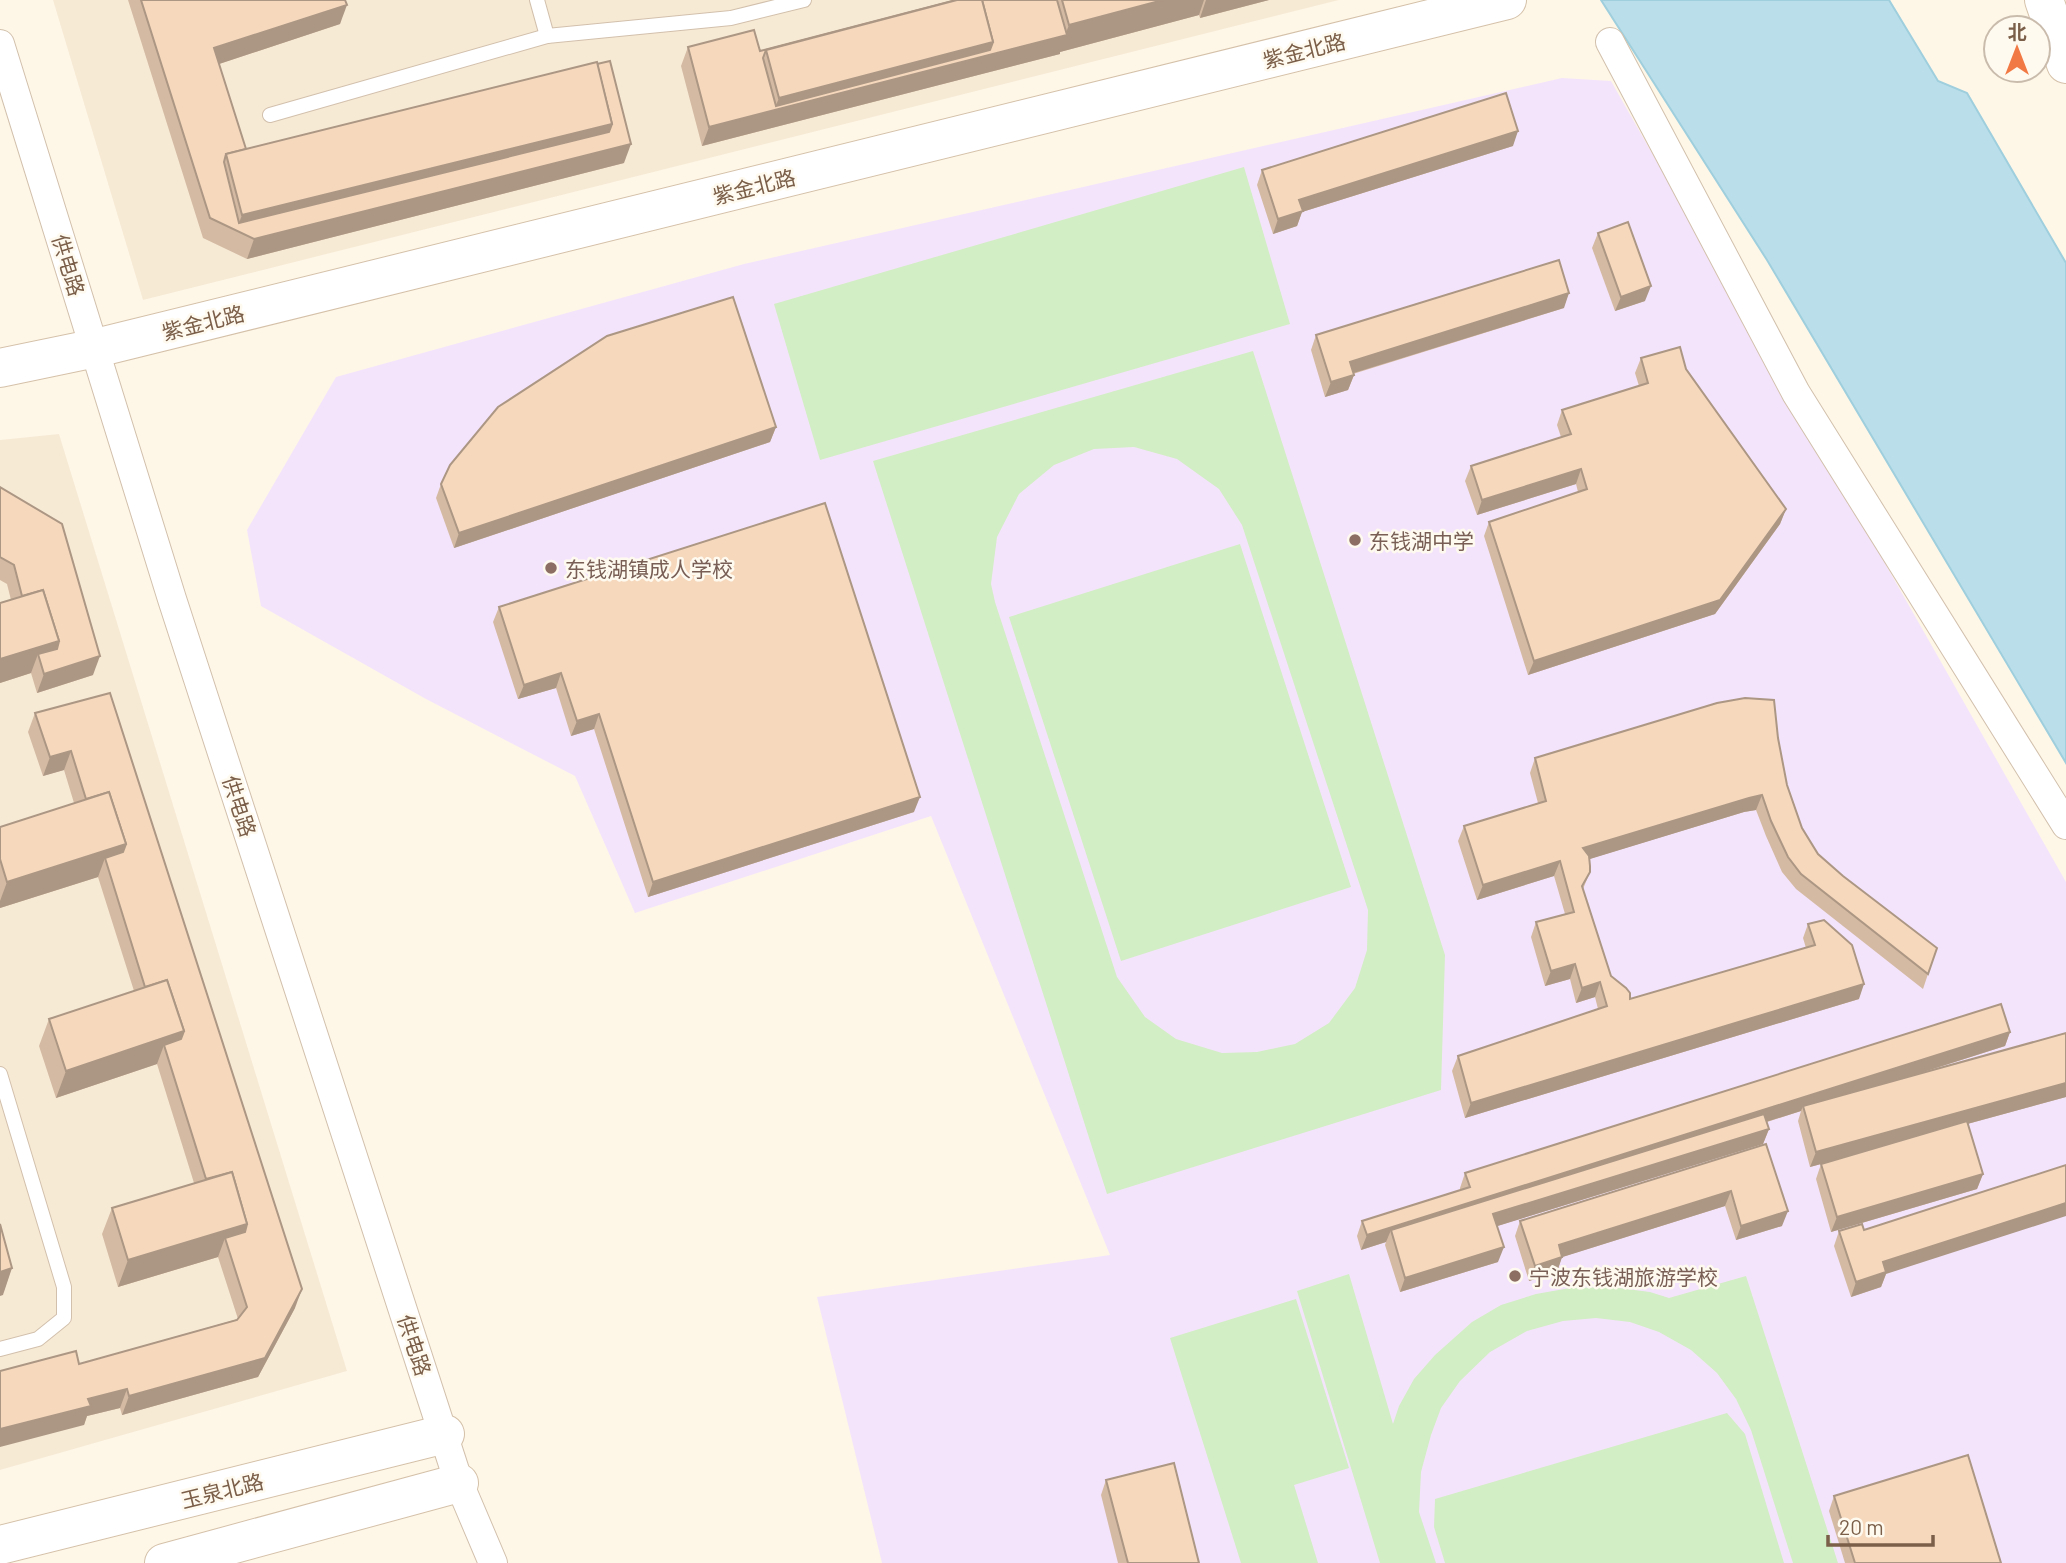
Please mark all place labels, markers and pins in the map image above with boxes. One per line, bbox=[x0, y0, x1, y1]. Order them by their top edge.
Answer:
place label: 东钱湖中学 bbox=[1369, 528, 1474, 553]
marker: 东钱湖中学 bbox=[1347, 532, 1363, 548]
place label: 东钱湖镇成人学校 bbox=[565, 556, 733, 581]
marker: 东钱湖镇成人学校 bbox=[543, 560, 559, 576]
place label: 宁波东钱湖旅游学校 bbox=[1529, 1264, 1718, 1289]
marker: 宁波东钱湖旅游学校 bbox=[1507, 1268, 1523, 1284]

